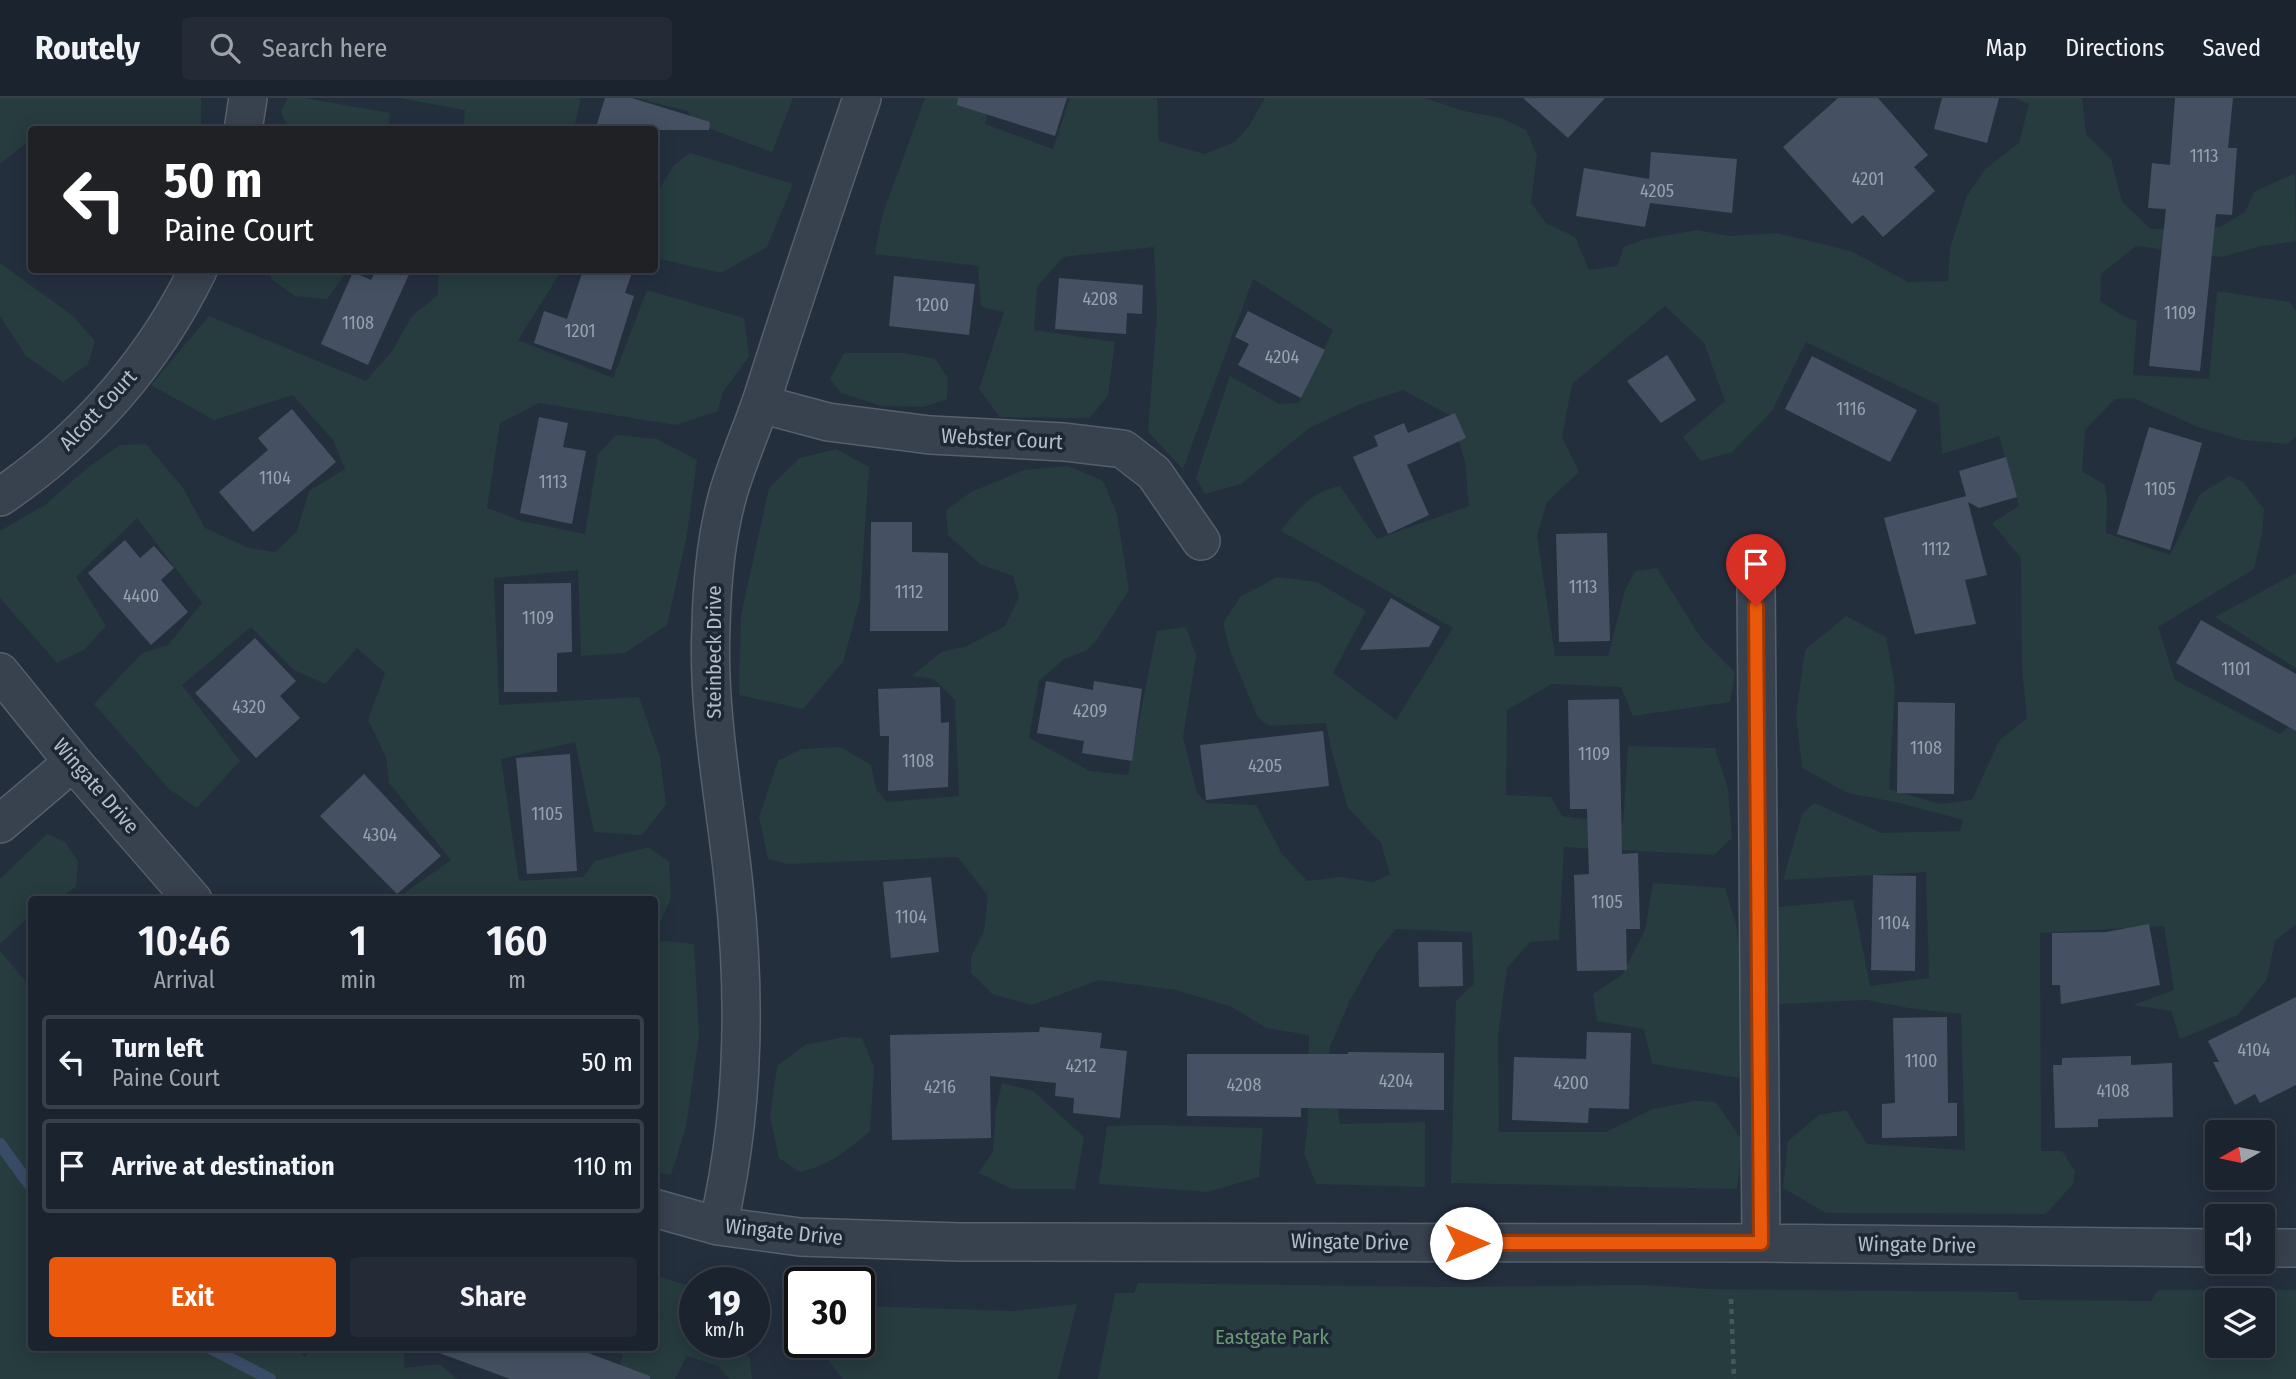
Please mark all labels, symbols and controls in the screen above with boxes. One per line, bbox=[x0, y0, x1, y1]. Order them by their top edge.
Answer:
search box bbox=[182, 17, 672, 80]
text: Routely bbox=[35, 28, 140, 68]
icon: search bbox=[206, 29, 244, 67]
text: Search here bbox=[262, 33, 387, 64]
text: Map bbox=[1986, 34, 2027, 62]
text: Directions bbox=[2065, 34, 2164, 62]
text: Saved bbox=[2202, 34, 2261, 62]
house number: 1113 bbox=[2190, 145, 2218, 167]
text: 50 m bbox=[164, 151, 262, 210]
icon: left bbox=[49, 154, 140, 245]
house number: 4201 bbox=[1852, 168, 1884, 190]
house number: 4205 bbox=[1640, 180, 1674, 202]
text: Paine Court bbox=[164, 211, 314, 249]
house number: 4208 bbox=[1083, 288, 1117, 310]
house number: 1200 bbox=[915, 294, 949, 316]
house number: 1109 bbox=[2164, 302, 2196, 324]
house number: 1108 bbox=[342, 312, 374, 334]
house number: 1201 bbox=[565, 320, 595, 342]
house number: 4204 bbox=[1265, 346, 1300, 368]
street label: Alcott Court bbox=[54, 364, 142, 456]
house number: 1116 bbox=[1836, 398, 1866, 420]
street label: Webster Court bbox=[941, 423, 1064, 455]
house number: 1104 bbox=[259, 467, 291, 489]
house number: 1113 bbox=[539, 471, 567, 493]
house number: 1105 bbox=[2144, 478, 2176, 500]
pin bbox=[1726, 534, 1786, 606]
house number: 1112 bbox=[1922, 538, 1950, 560]
icon: arrive bbox=[1737, 545, 1775, 583]
house number: 1113 bbox=[1569, 576, 1597, 598]
house number: 1112 bbox=[895, 581, 923, 603]
house number: 4400 bbox=[123, 585, 159, 607]
street label: Steinbeck Drive bbox=[701, 585, 727, 719]
house number: 1109 bbox=[522, 607, 554, 629]
house number: 1101 bbox=[2221, 658, 2251, 680]
house number: 4320 bbox=[232, 696, 266, 718]
house number: 4209 bbox=[1073, 700, 1107, 722]
street label: Wingate Drive bbox=[47, 733, 145, 839]
house number: 1108 bbox=[1910, 737, 1942, 759]
house number: 1109 bbox=[1578, 743, 1610, 765]
house number: 1108 bbox=[902, 750, 934, 772]
house number: 4205 bbox=[1248, 755, 1282, 777]
house number: 1105 bbox=[531, 803, 563, 825]
house number: 4304 bbox=[363, 824, 398, 846]
house number: 1105 bbox=[1591, 891, 1623, 913]
house number: 1104 bbox=[895, 906, 927, 928]
house number: 1104 bbox=[1878, 912, 1910, 934]
text: 10:46 bbox=[138, 916, 230, 966]
text: 1 bbox=[350, 916, 367, 966]
text: 160 bbox=[486, 916, 548, 966]
text: Arrival bbox=[154, 966, 215, 994]
text: min bbox=[341, 966, 376, 994]
text: m bbox=[508, 966, 526, 994]
text: Turn left bbox=[112, 1033, 204, 1064]
house number: 4104 bbox=[2238, 1039, 2271, 1061]
icon: left bbox=[53, 1043, 91, 1081]
text: 50 m bbox=[581, 1047, 633, 1078]
house number: 1100 bbox=[1905, 1050, 1937, 1072]
house number: 4212 bbox=[1066, 1055, 1097, 1077]
text: Paine Court bbox=[112, 1064, 220, 1092]
house number: 4204 bbox=[1379, 1070, 1414, 1092]
house number: 4200 bbox=[1553, 1072, 1589, 1094]
house number: 4208 bbox=[1227, 1074, 1261, 1096]
house number: 4216 bbox=[924, 1076, 956, 1098]
house number: 4108 bbox=[2096, 1080, 2130, 1102]
north arrow bbox=[2205, 1120, 2275, 1190]
map controls bbox=[2205, 1120, 2275, 1358]
icon: arrive bbox=[53, 1147, 91, 1185]
text: Arrive at destination bbox=[112, 1151, 335, 1182]
text: 110 m bbox=[573, 1151, 633, 1182]
button: sound bbox=[2205, 1204, 2275, 1274]
position arrow bbox=[1429, 1206, 1503, 1280]
street label: Wingate Drive bbox=[724, 1213, 844, 1251]
street label: Wingate Drive bbox=[1291, 1228, 1409, 1256]
street label: Wingate Drive bbox=[1858, 1231, 1976, 1259]
button: Exit bbox=[49, 1257, 336, 1337]
button: Share bbox=[350, 1257, 637, 1337]
speed limit sign: 30 bbox=[784, 1267, 875, 1358]
text: 19 bbox=[708, 1282, 741, 1324]
button: layers bbox=[2205, 1288, 2275, 1358]
text: km/h bbox=[704, 1319, 745, 1341]
park label: Eastgate Park bbox=[1215, 1324, 1329, 1350]

